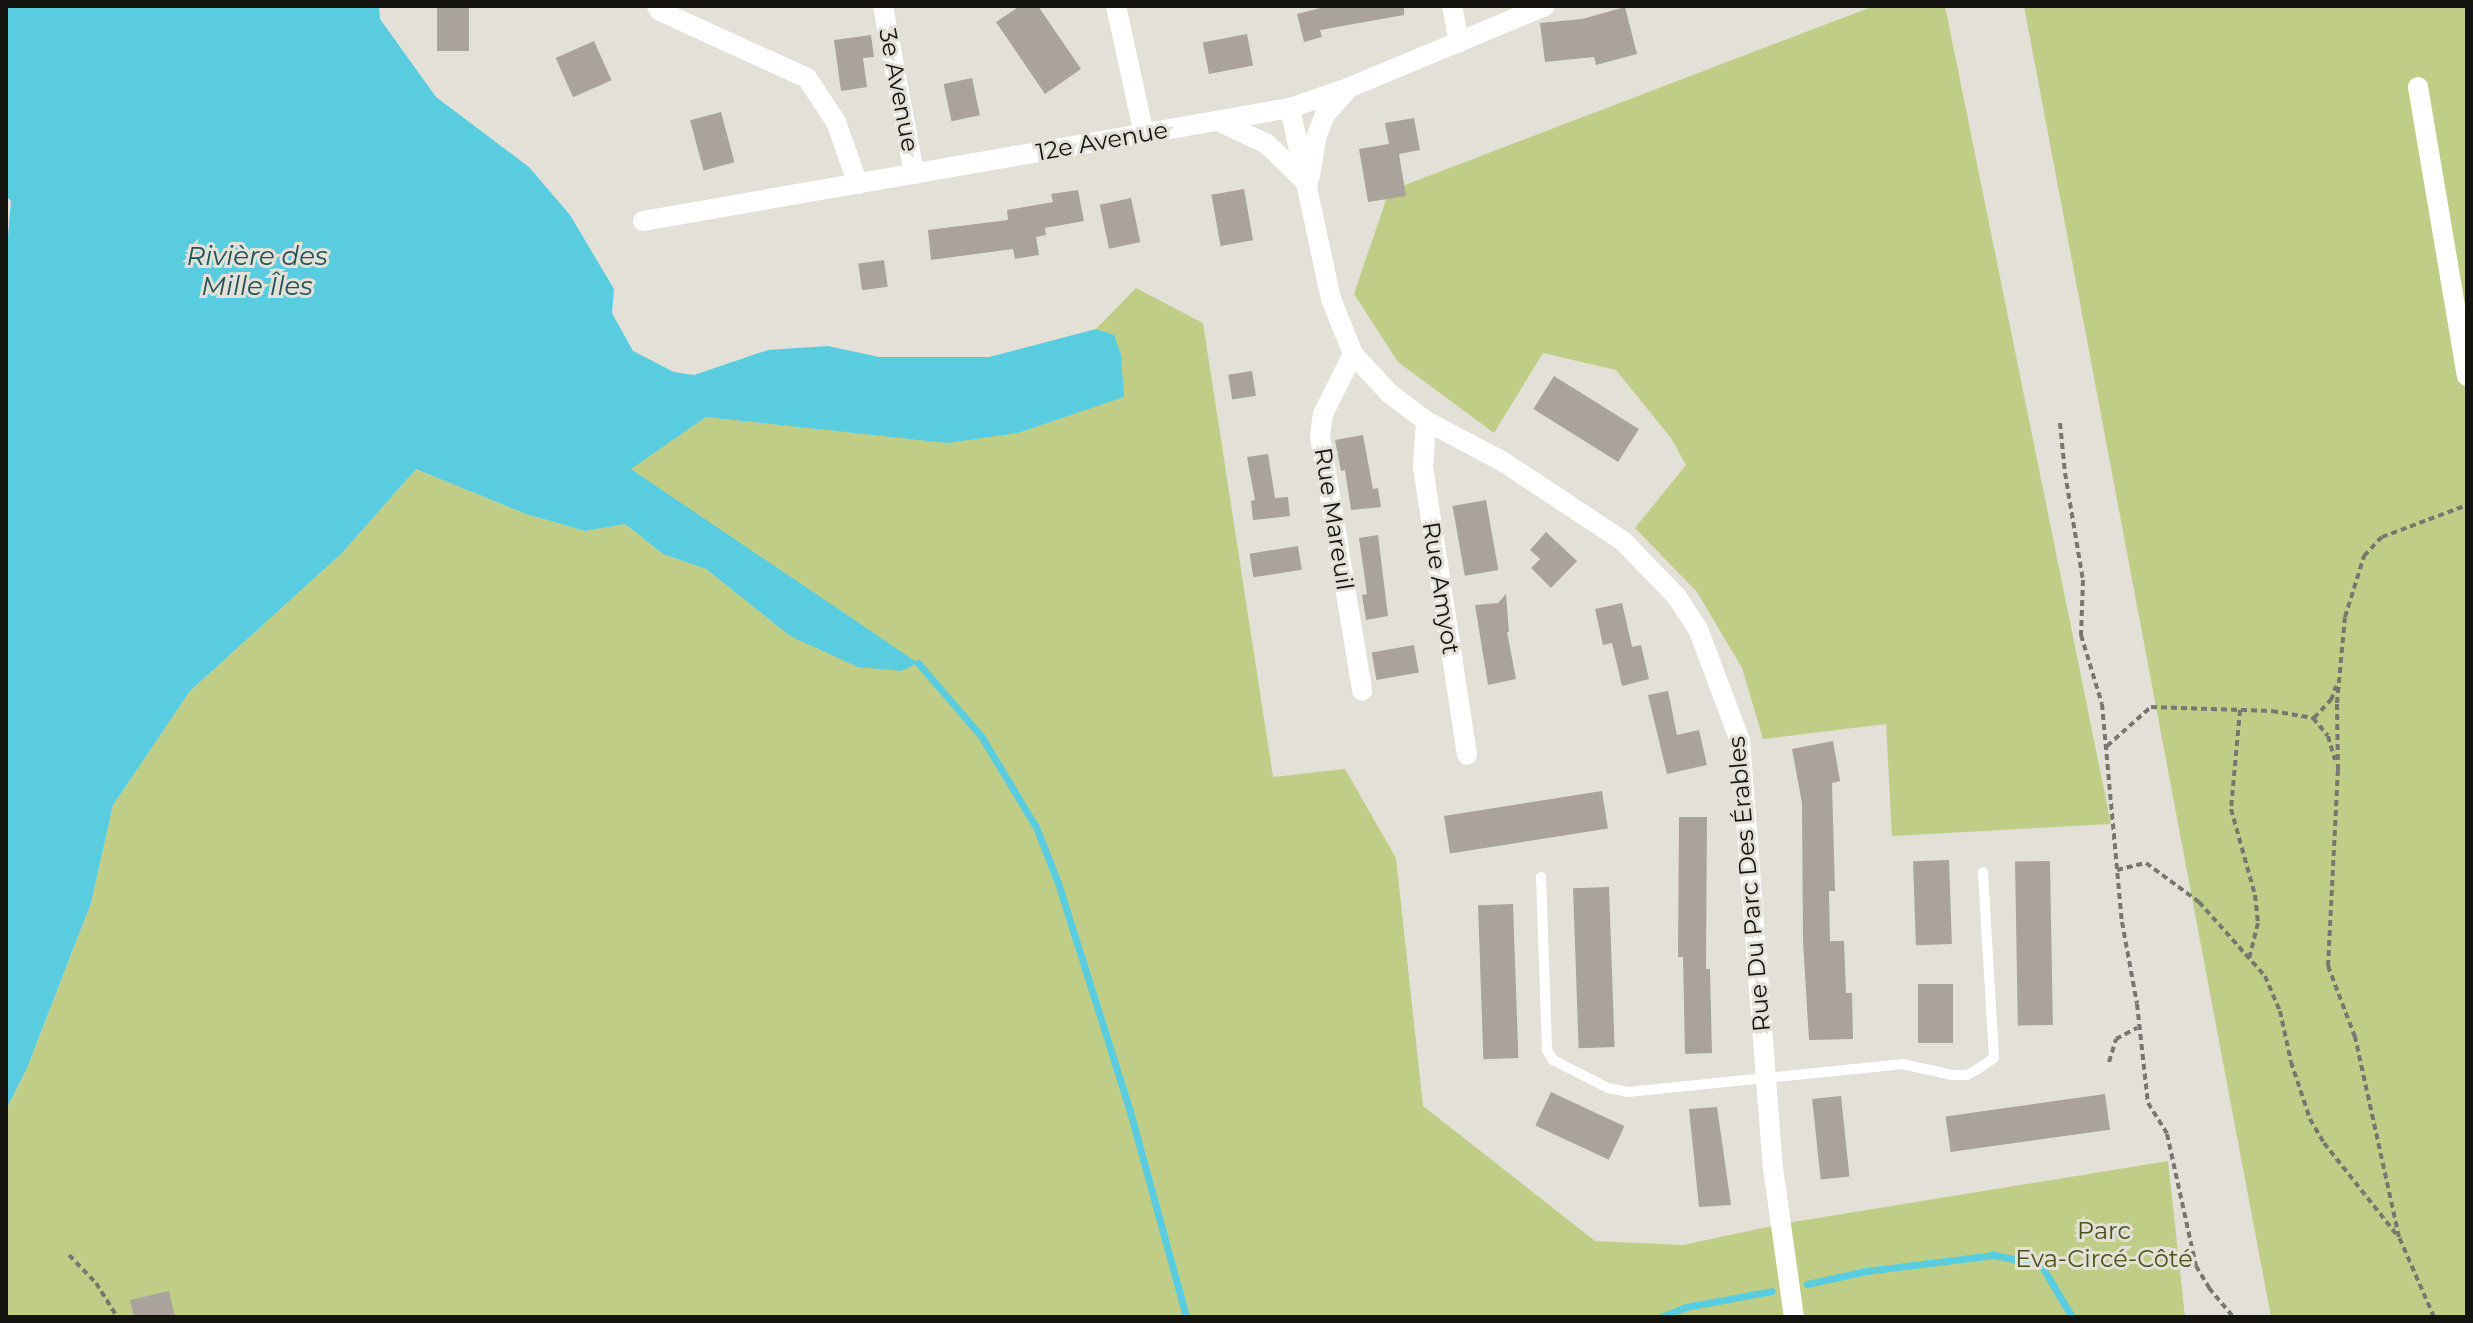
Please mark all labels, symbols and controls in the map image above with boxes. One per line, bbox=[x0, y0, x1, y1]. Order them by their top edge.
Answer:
street label: 3e Avenue bbox=[873, 26, 925, 154]
street label: 12e Avenue bbox=[1034, 115, 1170, 167]
water label: Rivière des Mille Îles bbox=[186, 241, 328, 302]
street label: Rue Mareuil bbox=[1308, 446, 1360, 592]
street label: Rue Amyot bbox=[1416, 520, 1466, 656]
street label: Rue Du Parc Des Érables bbox=[1722, 735, 1776, 1033]
park label: Parc Eva-Circé-Côté bbox=[2015, 1217, 2193, 1273]

